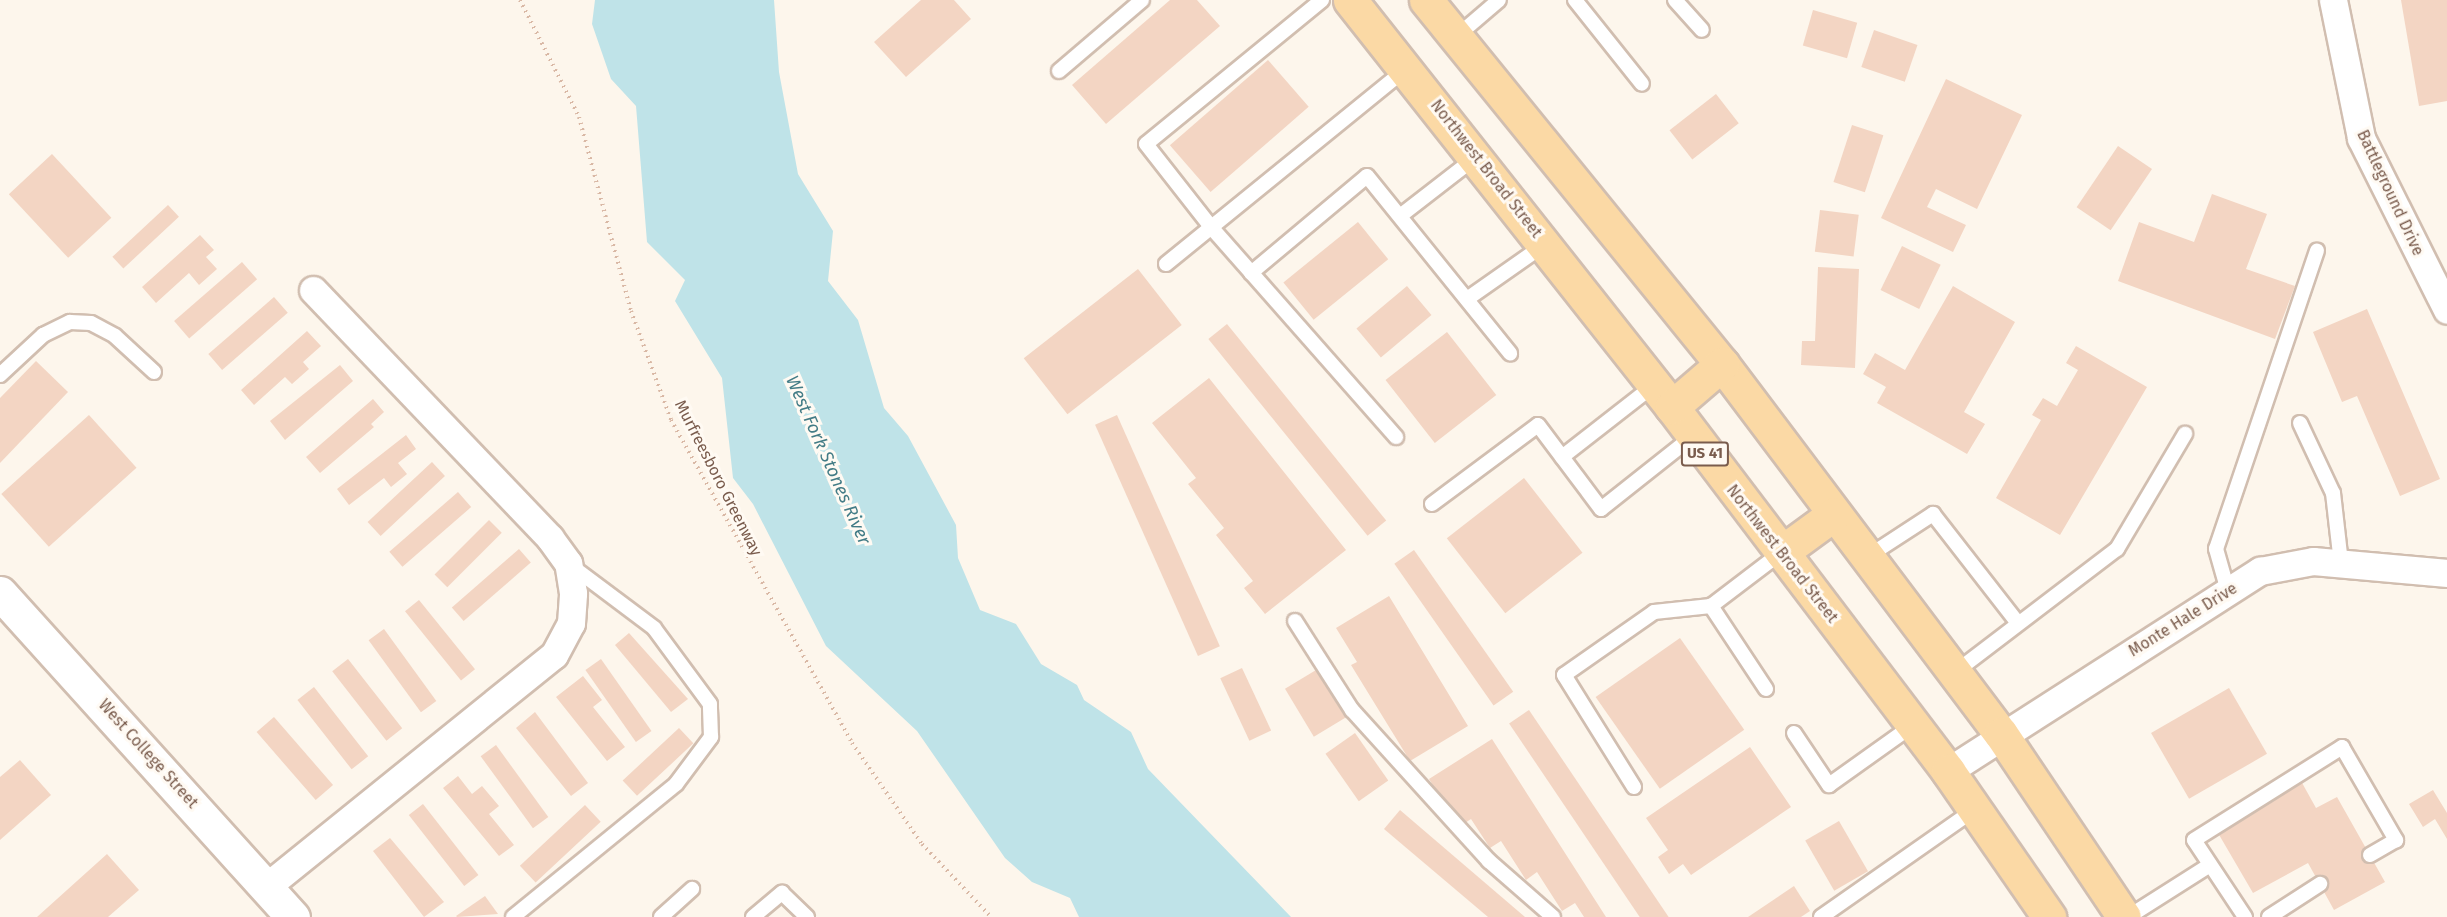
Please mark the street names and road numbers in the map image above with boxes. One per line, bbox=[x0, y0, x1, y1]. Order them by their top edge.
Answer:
street label: Northwest Broad Street bbox=[1426, 96, 1546, 242]
street label: Battleground Drive bbox=[2352, 127, 2428, 259]
street label: Murfreesboro Greenway bbox=[670, 397, 766, 559]
road number: US 41 bbox=[1680, 442, 1730, 466]
street label: Northwest Broad Street bbox=[1722, 481, 1842, 627]
street label: Monte Hale Drive bbox=[2125, 579, 2241, 661]
street label: West College Street bbox=[94, 696, 202, 812]

